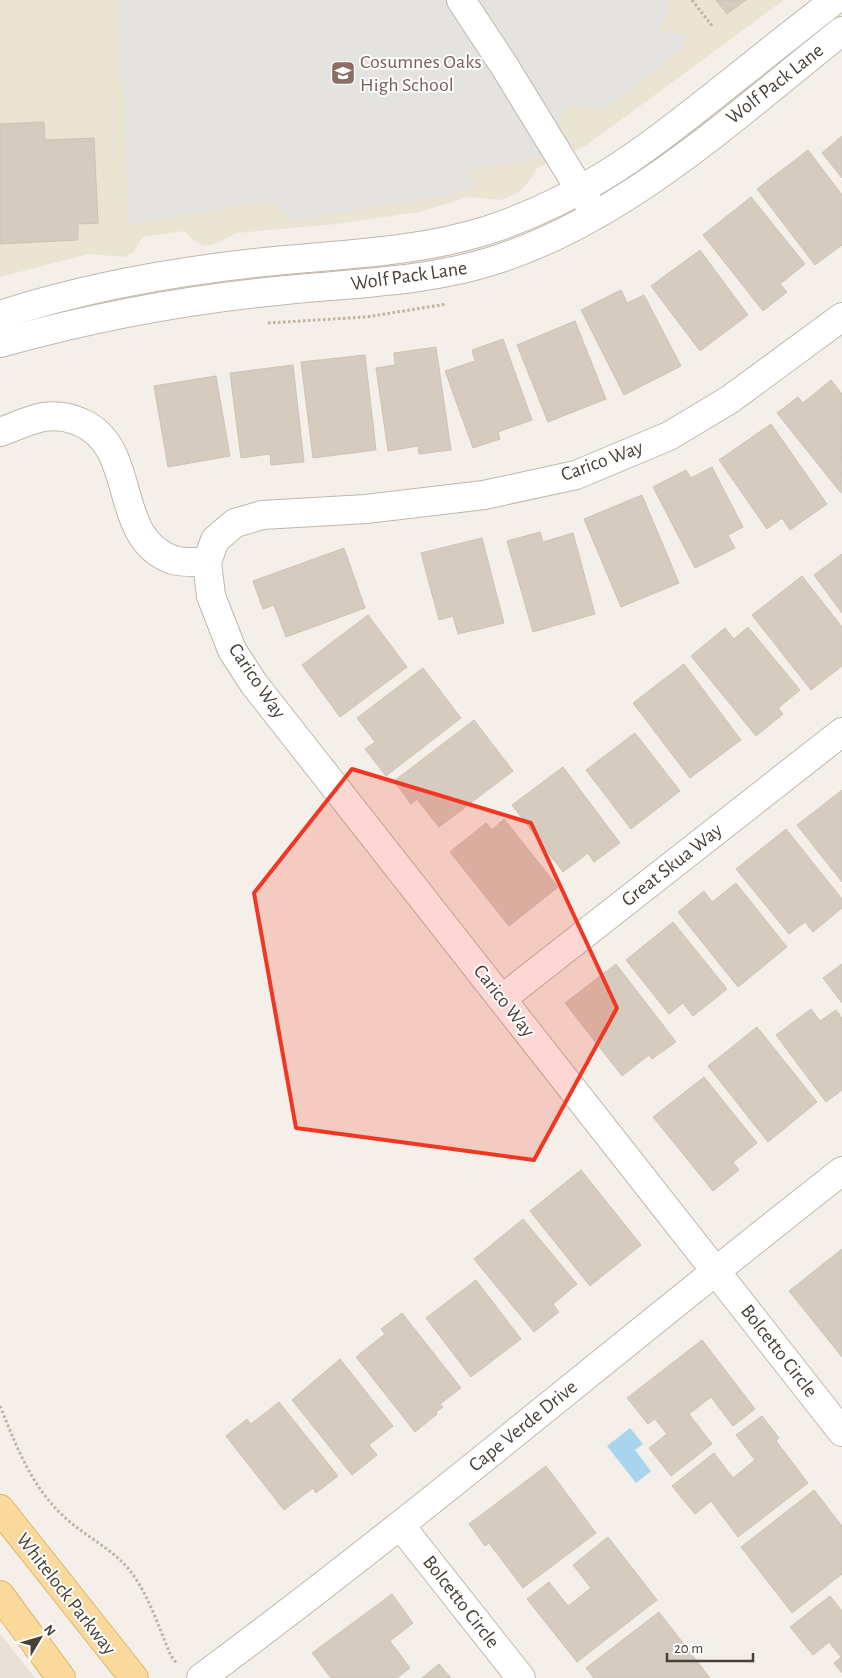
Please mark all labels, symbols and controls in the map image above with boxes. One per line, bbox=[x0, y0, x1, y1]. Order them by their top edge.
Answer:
street label: Wolf Pack Lane bbox=[723, 40, 827, 128]
place label: Cosumnes Oaks High School bbox=[360, 52, 482, 95]
school or university icon: Cosumnes Oaks High School bbox=[330, 60, 356, 86]
street label: Wolf Pack Lane bbox=[350, 258, 468, 294]
street label: Carico Way bbox=[558, 437, 646, 485]
street label: Carico Way bbox=[225, 640, 290, 723]
street label: Great Skua Way bbox=[618, 819, 726, 910]
street label: Carico Way bbox=[470, 961, 539, 1041]
street label: Bolcetto Circle bbox=[737, 1301, 821, 1401]
street label: Cape Verde Drive bbox=[465, 1376, 581, 1476]
street label: Whitelock Parkway bbox=[12, 1529, 120, 1659]
street label: Bolcetto Circle bbox=[419, 1552, 503, 1652]
north arrow bbox=[15, 1613, 65, 1663]
text: N bbox=[41, 1622, 58, 1639]
scale bar bbox=[667, 1630, 753, 1662]
text: 20 m bbox=[674, 1641, 703, 1656]

